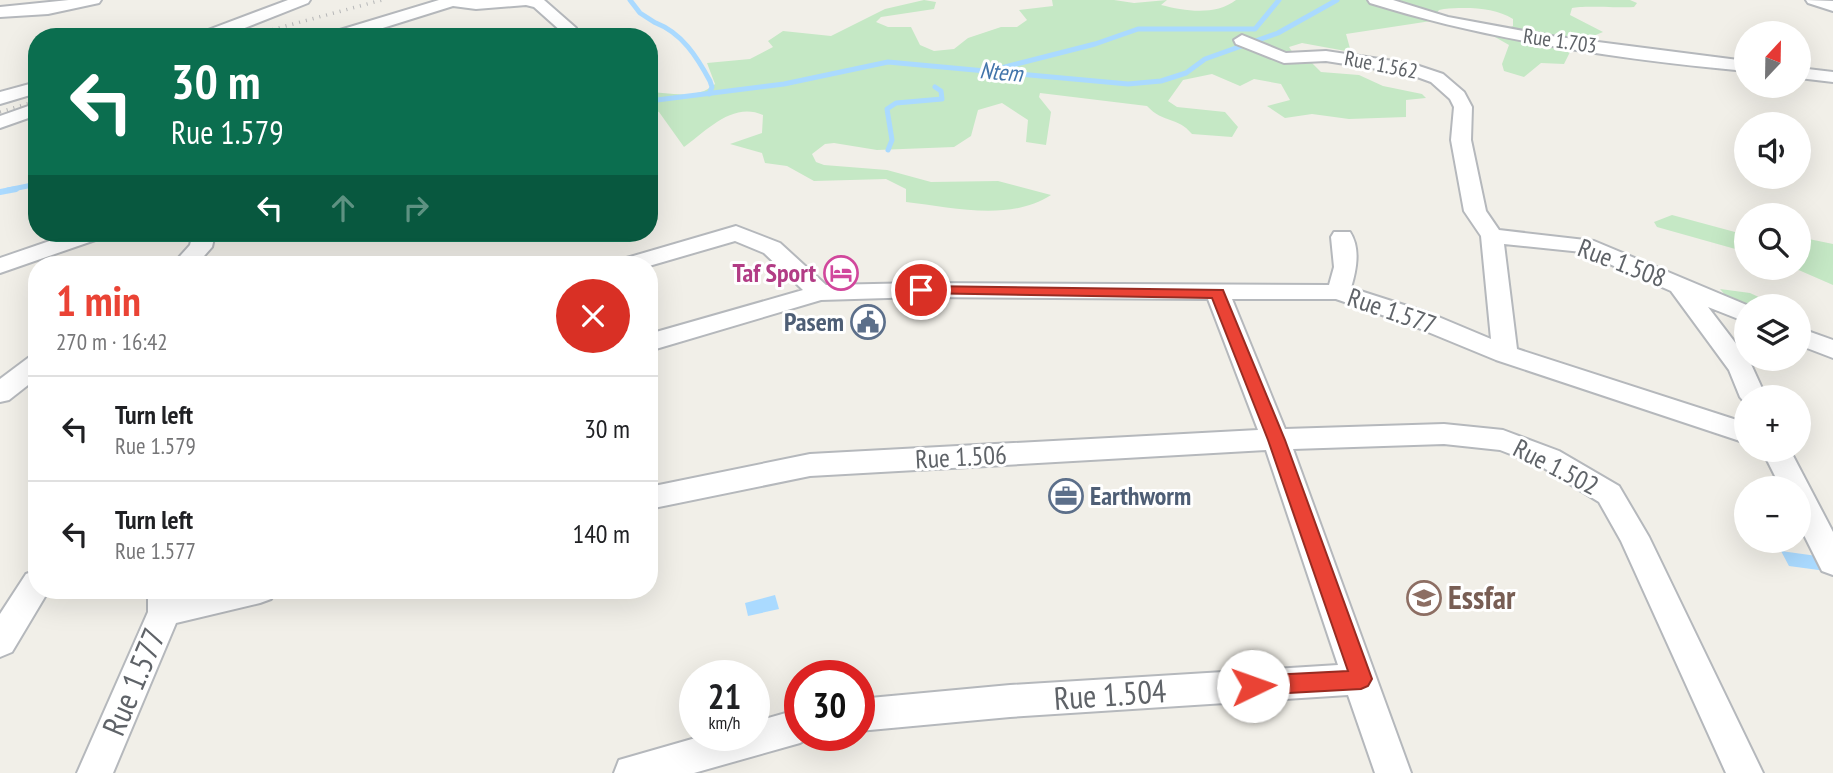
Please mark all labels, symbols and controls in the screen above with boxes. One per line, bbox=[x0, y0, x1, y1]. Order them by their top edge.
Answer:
north arrow bbox=[1734, 21, 1811, 98]
map controls bbox=[1734, 21, 1811, 553]
street label: Rue 1.703 bbox=[1522, 22, 1599, 59]
street label: Rue 1.562 bbox=[1342, 44, 1420, 85]
text: 30 m bbox=[171, 49, 260, 113]
water label: Ntem bbox=[978, 55, 1026, 88]
icon: left bbox=[56, 56, 147, 147]
text: Rue 1.579 bbox=[171, 111, 284, 153]
button: sound bbox=[1734, 112, 1811, 189]
icon: left bbox=[251, 189, 289, 227]
icon: ahead bbox=[324, 189, 362, 227]
icon: right bbox=[397, 189, 435, 227]
button: search bbox=[1734, 203, 1811, 280]
street label: Rue 1.508 bbox=[1574, 231, 1671, 294]
hotel icon: Taf Sport bbox=[822, 254, 860, 292]
place label: Taf Sport bbox=[732, 256, 816, 289]
pin bbox=[891, 260, 951, 320]
icon: arrive bbox=[902, 271, 940, 309]
text: 1 min bbox=[56, 273, 141, 328]
button: close bbox=[556, 279, 630, 353]
street label: Rue 1.577 bbox=[1344, 280, 1441, 341]
button: layers bbox=[1734, 294, 1811, 371]
public building icon: Pasem bbox=[849, 303, 887, 341]
place label: Pasem bbox=[784, 305, 844, 338]
text: 270 m · 16:42 bbox=[56, 327, 168, 356]
button: + bbox=[1734, 385, 1811, 462]
text: Turn left bbox=[115, 398, 193, 431]
icon: left bbox=[56, 410, 94, 448]
text: 30 m bbox=[584, 412, 630, 445]
text: Rue 1.579 bbox=[115, 431, 196, 460]
street label: Rue 1.502 bbox=[1508, 431, 1604, 502]
street label: Rue 1.506 bbox=[914, 438, 1008, 475]
button: − bbox=[1734, 476, 1811, 553]
office icon: Earthworm bbox=[1047, 477, 1085, 515]
place label: Earthworm bbox=[1090, 479, 1191, 512]
text: Turn left bbox=[115, 503, 193, 536]
icon: left bbox=[56, 515, 94, 553]
text: 140 m bbox=[572, 517, 630, 550]
text: Rue 1.577 bbox=[115, 536, 196, 565]
place label: Essfar bbox=[1448, 576, 1516, 618]
school or university icon: Essfar bbox=[1405, 579, 1443, 617]
street label: Rue 1.577 bbox=[92, 622, 174, 742]
position arrow bbox=[1216, 649, 1290, 723]
speed limit sign: 30 bbox=[784, 660, 875, 751]
street label: Rue 1.504 bbox=[1052, 669, 1168, 719]
text: 21 bbox=[708, 673, 741, 719]
text: km/h bbox=[709, 711, 740, 734]

